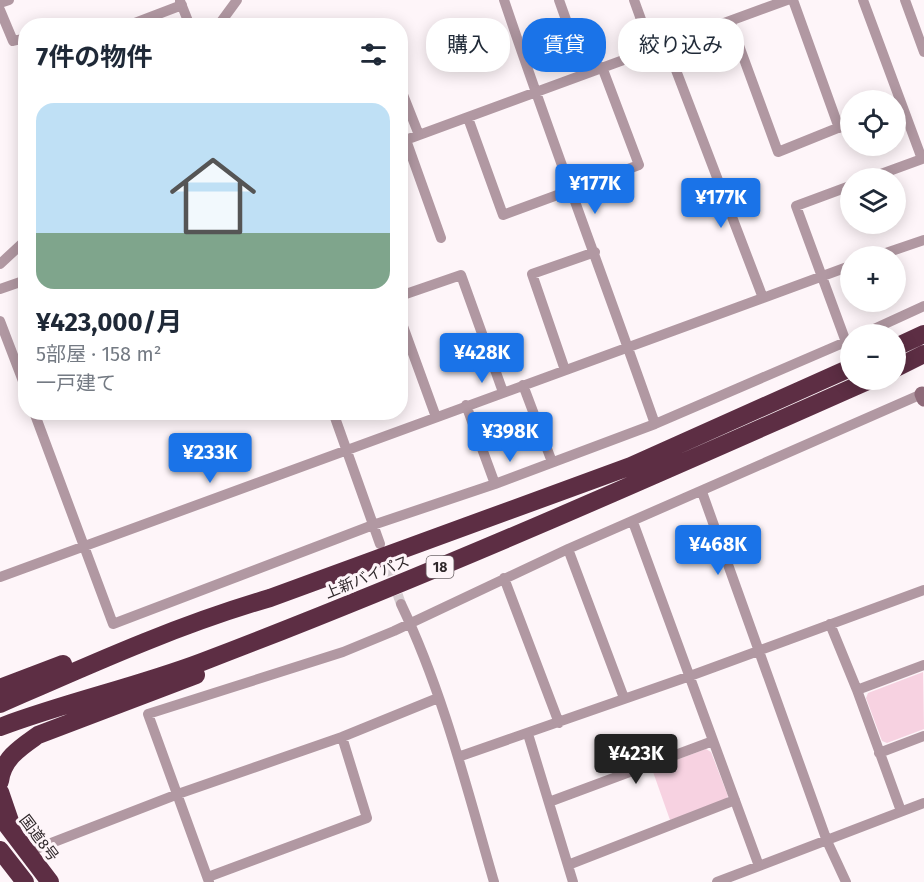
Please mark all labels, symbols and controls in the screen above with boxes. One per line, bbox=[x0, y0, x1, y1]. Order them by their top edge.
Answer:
chip: 購入 bbox=[426, 18, 510, 72]
chip: 賃貸 bbox=[522, 18, 606, 72]
chip: 絞り込み bbox=[618, 18, 744, 72]
icon: filters bbox=[357, 38, 390, 71]
text: 7件の物件 bbox=[36, 42, 152, 73]
map controls bbox=[840, 90, 906, 390]
button: locate bbox=[840, 90, 906, 156]
icon: home bbox=[159, 142, 267, 250]
pin: ¥177K bbox=[553, 164, 637, 215]
button: layers bbox=[840, 168, 906, 234]
text: ¥177K bbox=[569, 171, 621, 195]
pin: ¥177K bbox=[679, 178, 763, 229]
text: ¥177K bbox=[695, 185, 747, 209]
button: + bbox=[840, 246, 906, 312]
text: ¥423,000/月 bbox=[36, 307, 182, 338]
button: − bbox=[840, 324, 906, 390]
pin: ¥428K bbox=[440, 333, 524, 384]
text: ¥428K bbox=[454, 340, 510, 364]
text: 5部屋 · 158 m² bbox=[36, 342, 161, 366]
text: 一戸建て bbox=[36, 371, 116, 395]
pin: ¥398K bbox=[468, 412, 552, 463]
text: ¥398K bbox=[482, 419, 538, 443]
pin: ¥233K bbox=[168, 433, 252, 484]
text: ¥233K bbox=[183, 440, 237, 464]
pin: ¥468K bbox=[676, 525, 760, 576]
text: ¥468K bbox=[689, 532, 747, 556]
street label: 上新バイパス bbox=[322, 552, 412, 602]
road number: 18 bbox=[426, 556, 454, 578]
pin: ¥423K bbox=[594, 734, 678, 785]
text: ¥423K bbox=[608, 741, 664, 765]
street label: 国道8号 bbox=[16, 811, 62, 865]

